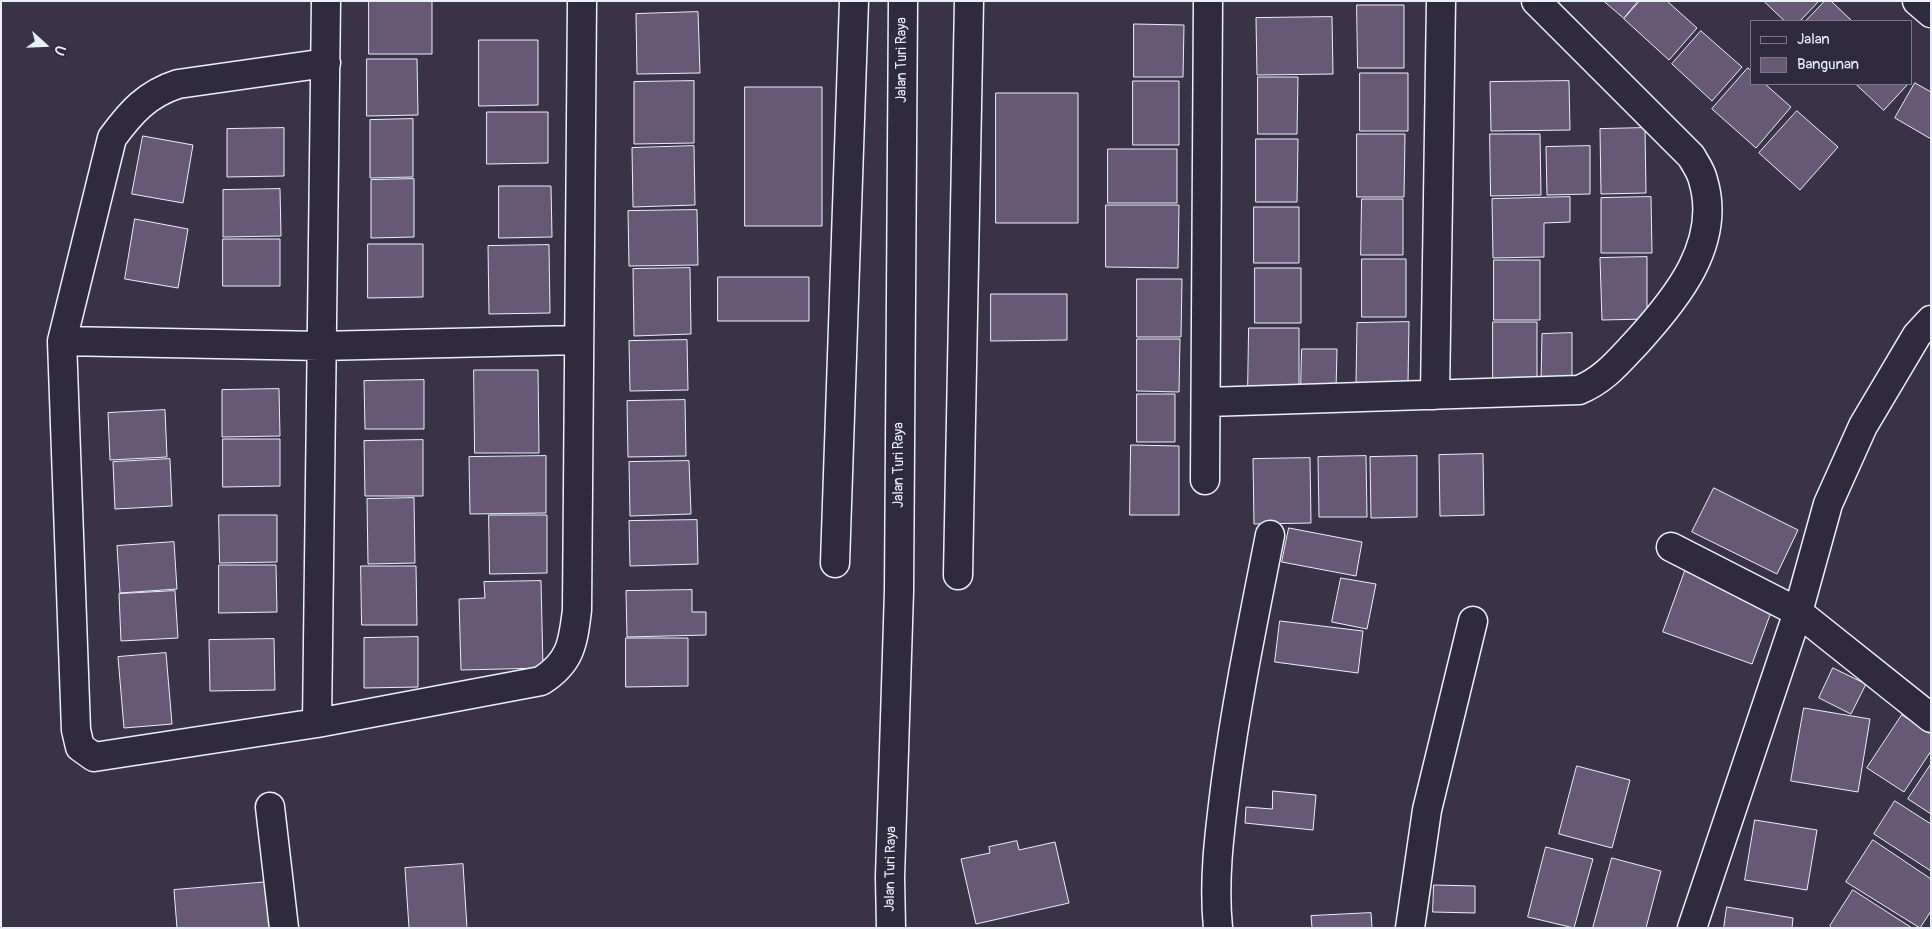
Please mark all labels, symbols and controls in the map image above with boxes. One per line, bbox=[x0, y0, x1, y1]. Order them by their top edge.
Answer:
street label: Jalan Turi Raya bbox=[894, 17, 910, 103]
north arrow bbox=[20, 20, 70, 70]
legend bbox=[1750, 20, 1912, 85]
text: Jalan bbox=[1797, 30, 1830, 49]
text: U bbox=[50, 43, 69, 58]
text: Bangunan bbox=[1797, 55, 1859, 74]
street label: Jalan Turi Raya bbox=[891, 422, 907, 508]
street label: Jalan Turi Raya bbox=[882, 826, 900, 912]

